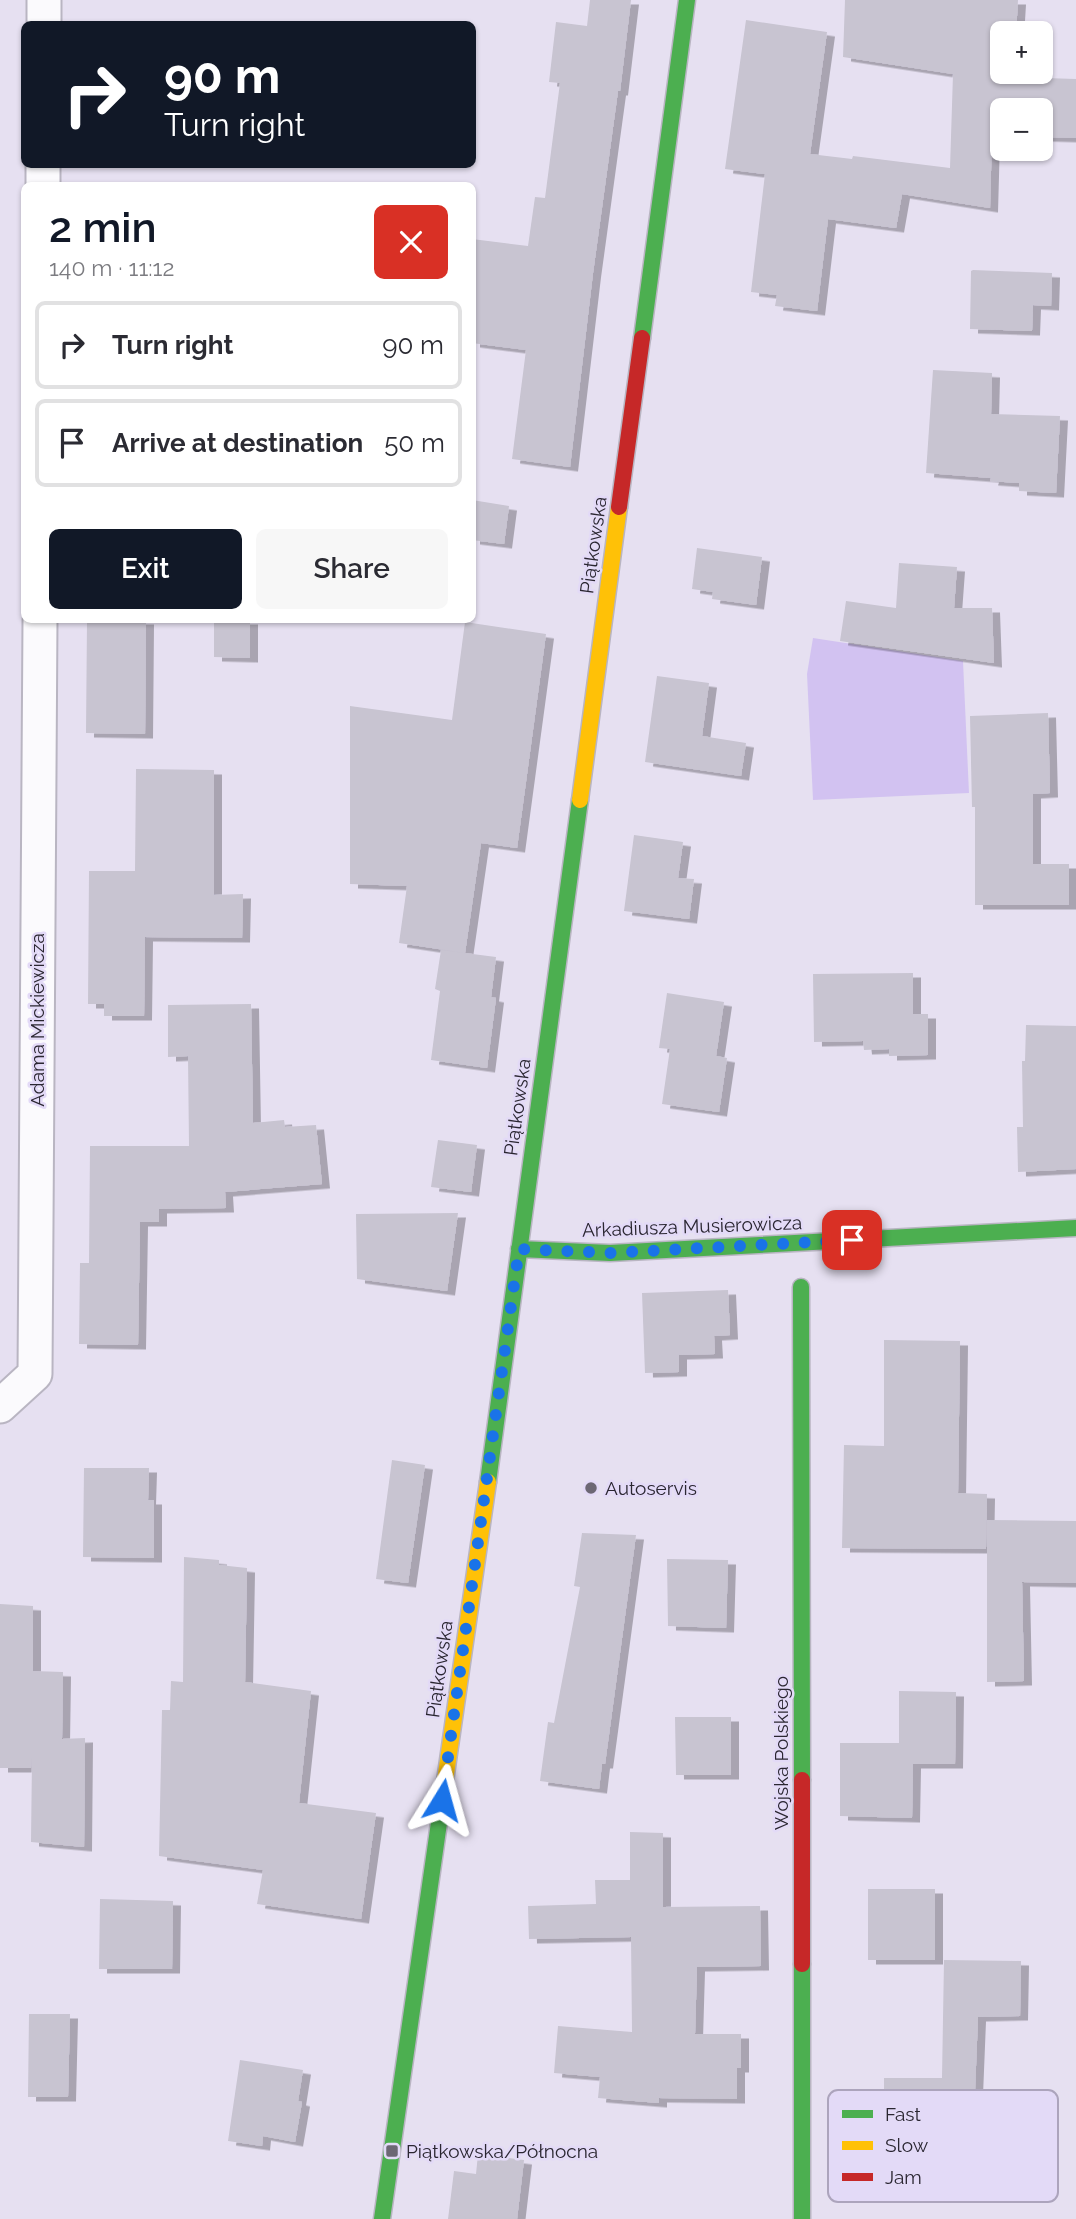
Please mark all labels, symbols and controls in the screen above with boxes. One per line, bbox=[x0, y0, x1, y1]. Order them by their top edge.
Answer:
map controls bbox=[990, 21, 1053, 161]
button: + bbox=[990, 21, 1053, 84]
text: 90 m bbox=[164, 47, 280, 104]
icon: right bbox=[49, 49, 140, 140]
button: − bbox=[990, 98, 1053, 161]
text: Turn right bbox=[164, 106, 305, 143]
text: 2 min bbox=[49, 203, 157, 252]
button: close bbox=[374, 205, 448, 279]
text: 140 m · 11:12 bbox=[49, 254, 174, 281]
icon: right bbox=[53, 326, 91, 364]
text: Turn right bbox=[112, 330, 233, 360]
text: 90 m bbox=[382, 330, 444, 360]
icon: arrive bbox=[53, 424, 91, 462]
text: Arrive at destination bbox=[112, 428, 363, 458]
text: 50 m bbox=[384, 428, 445, 458]
street label: Piątkowska bbox=[575, 495, 611, 595]
button: Exit bbox=[49, 529, 242, 609]
button: Share bbox=[256, 529, 448, 609]
street label: Adama Mickiewicza bbox=[26, 933, 48, 1107]
street label: Piątkowska bbox=[499, 1057, 535, 1157]
pin bbox=[822, 1210, 882, 1270]
street label: Arkadiusza Musierowicza bbox=[582, 1211, 802, 1241]
icon: arrive bbox=[833, 1221, 871, 1259]
place label: Autoservis bbox=[605, 1477, 697, 1499]
marker: Autoservis bbox=[583, 1480, 599, 1496]
street label: Piątkowska bbox=[421, 1619, 457, 1719]
street label: Wojska Polskiego bbox=[770, 1676, 792, 1830]
position arrow bbox=[405, 1763, 479, 1837]
legend bbox=[828, 2090, 1058, 2202]
text: Fast bbox=[885, 2103, 921, 2125]
text: Slow bbox=[885, 2134, 929, 2156]
place label: Piątkowska/Północna bbox=[406, 2140, 598, 2162]
marker: Piątkowska/Północna bbox=[384, 2143, 400, 2159]
text: Jam bbox=[885, 2166, 922, 2188]

